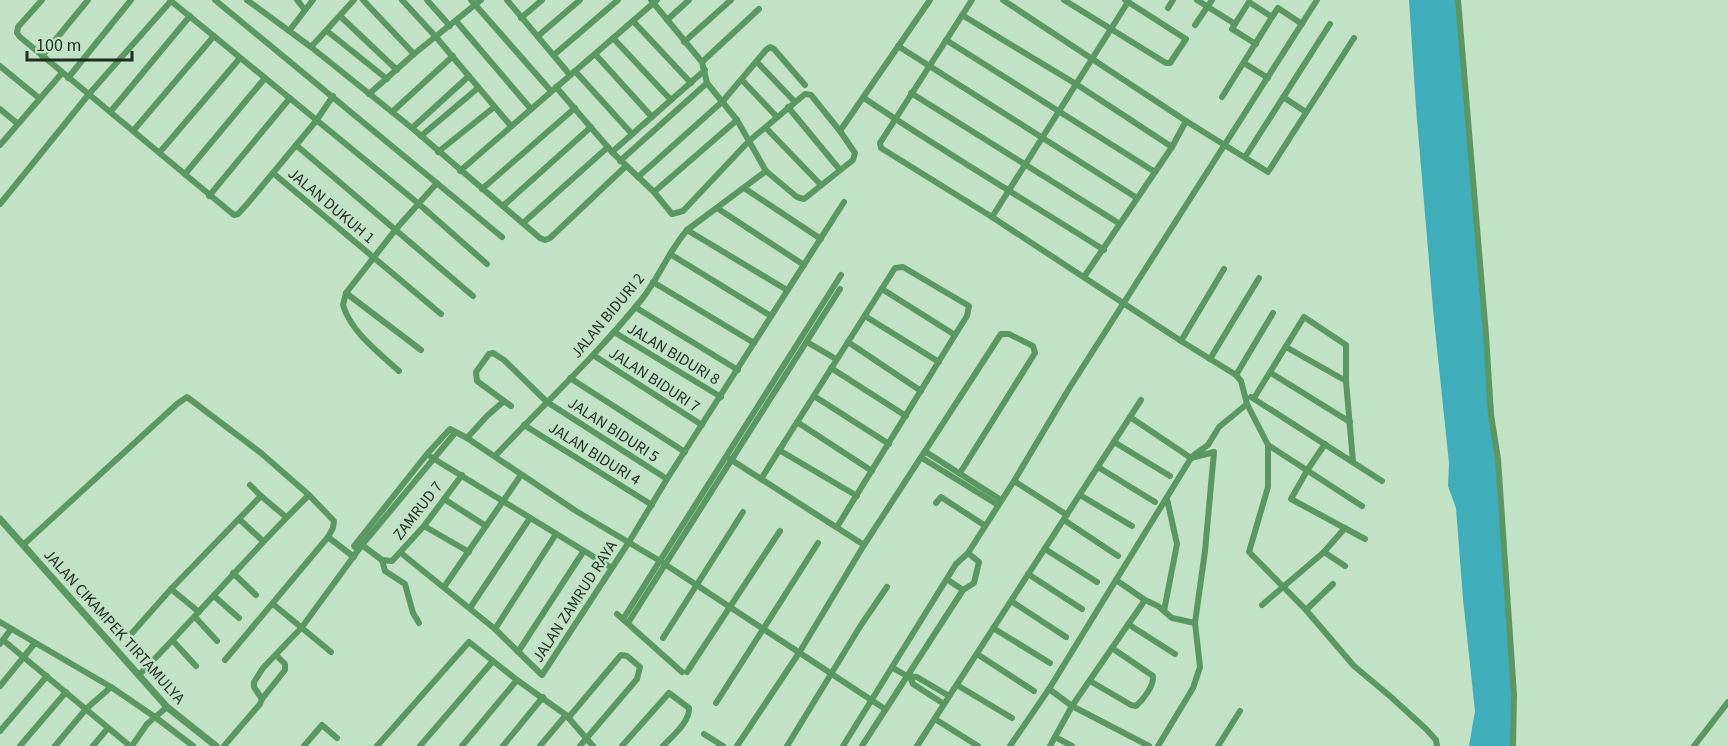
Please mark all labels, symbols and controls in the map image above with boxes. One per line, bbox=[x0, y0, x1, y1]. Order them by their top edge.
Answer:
scale bar bbox=[27, 24, 132, 62]
text: 100 m bbox=[36, 33, 81, 58]
street label: JALAN DUKUH 1 bbox=[283, 163, 380, 249]
street label: JALAN BIDURI 2 bbox=[566, 268, 650, 363]
street label: JALAN BIDURI 8 bbox=[623, 317, 724, 390]
street label: JALAN BIDURI 7 bbox=[605, 342, 704, 418]
street label: JALAN BIDURI 5 bbox=[564, 392, 663, 468]
street label: JALAN BIDURI 4 bbox=[544, 417, 645, 491]
street label: ZAMRUD 7 bbox=[388, 477, 448, 545]
street label: JALAN ZAMRUD RAYA bbox=[527, 536, 623, 667]
street label: JALAN CIKAMPEK TIRTAMULYA bbox=[38, 544, 190, 709]

